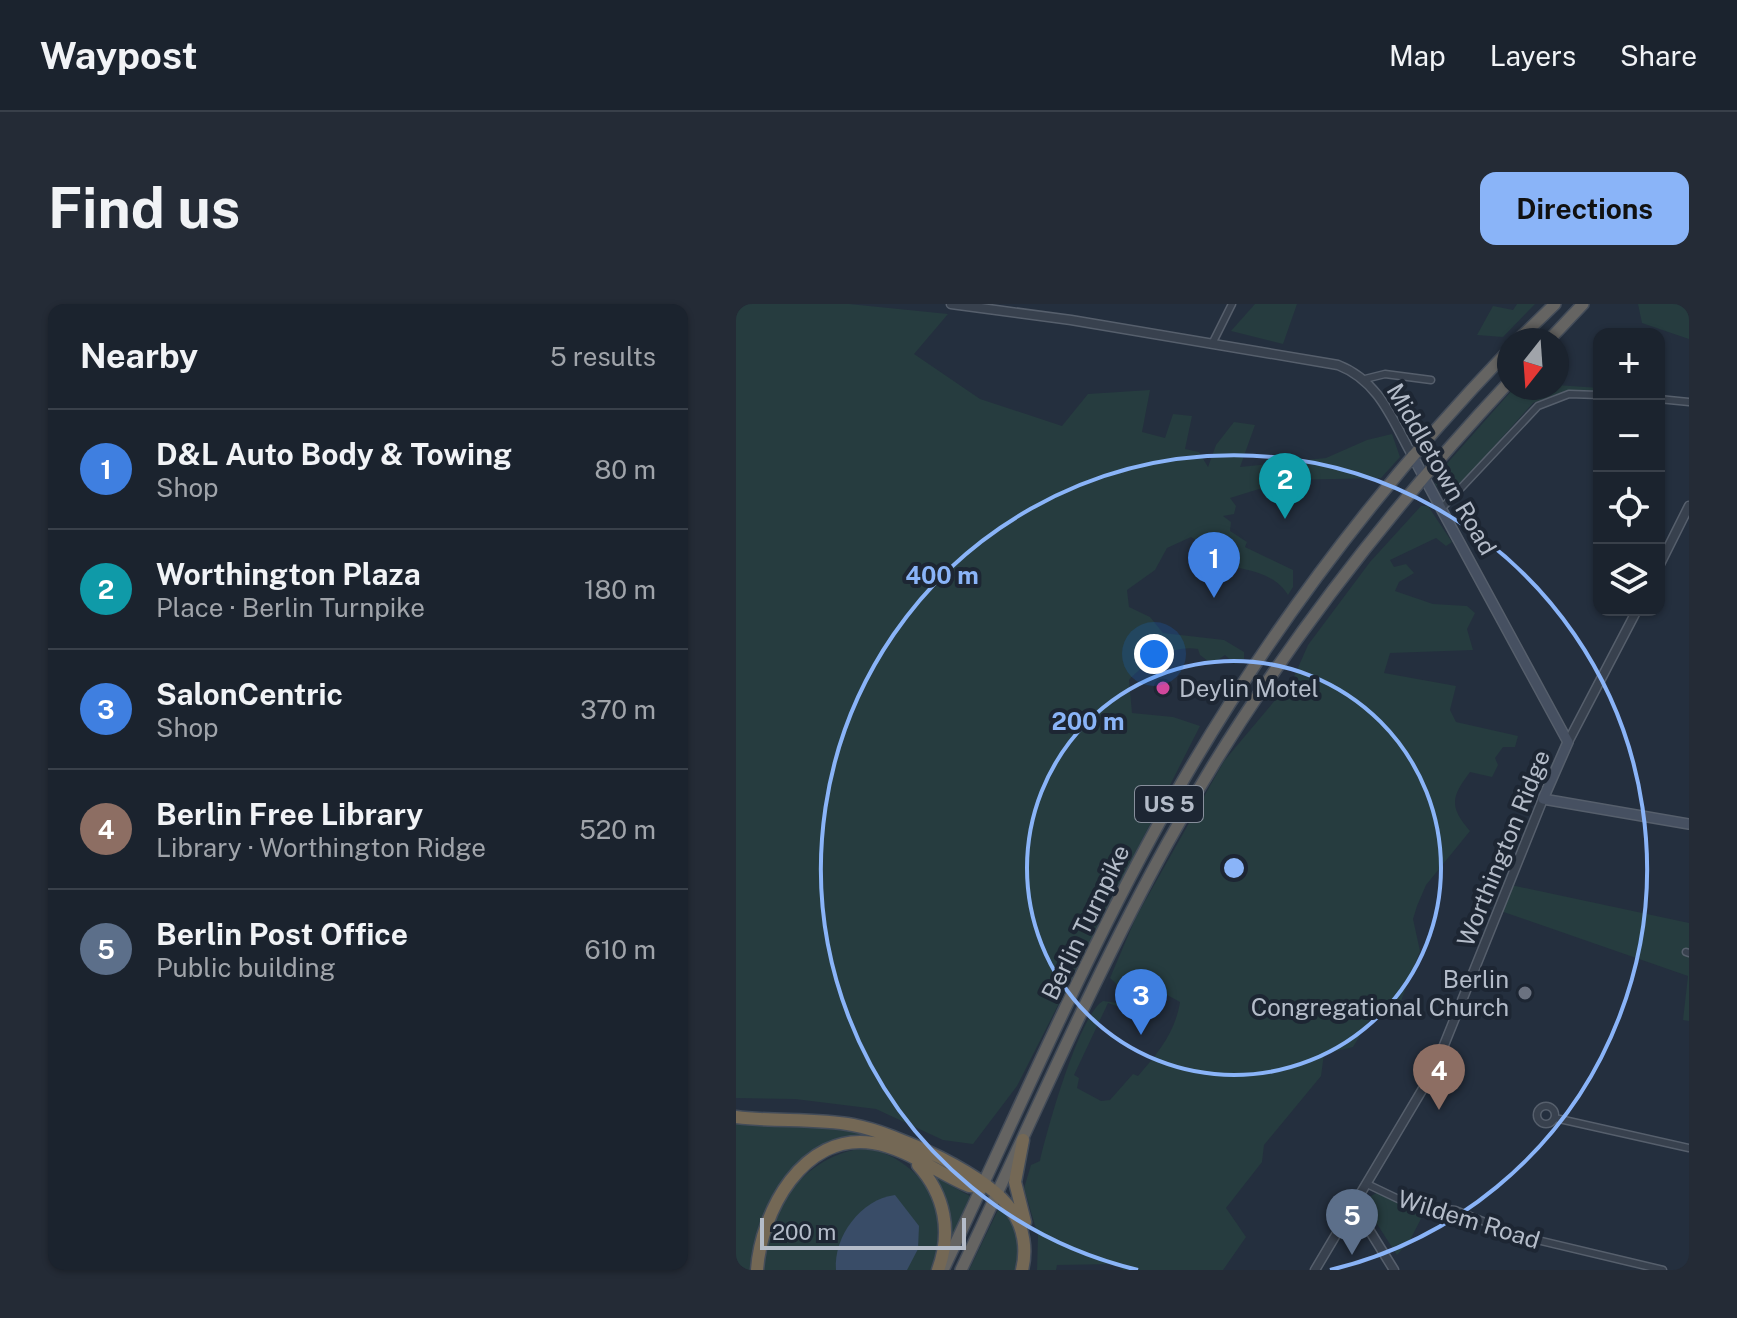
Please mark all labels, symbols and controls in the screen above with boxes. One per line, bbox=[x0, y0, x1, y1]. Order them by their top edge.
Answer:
text: Waypost bbox=[40, 33, 198, 78]
text: Map bbox=[1389, 39, 1446, 72]
text: Layers bbox=[1490, 39, 1576, 72]
text: Share bbox=[1620, 39, 1697, 72]
button: Directions bbox=[1480, 172, 1689, 245]
text: Find us bbox=[48, 175, 240, 241]
north arrow bbox=[1497, 328, 1569, 400]
map controls bbox=[1593, 328, 1665, 616]
button: + bbox=[1593, 328, 1665, 400]
text: Nearby bbox=[80, 336, 198, 376]
text: 5 results bbox=[550, 341, 656, 372]
street label: Middletown Road bbox=[1382, 378, 1502, 560]
button: − bbox=[1593, 400, 1665, 472]
text: D&L Auto Body & Towing bbox=[156, 436, 512, 472]
pin: 2 bbox=[1259, 453, 1311, 519]
text: 1 bbox=[100, 454, 112, 485]
text: 80 m bbox=[595, 454, 656, 485]
text: Shop bbox=[156, 472, 219, 503]
button: locate bbox=[1593, 472, 1665, 544]
pin: 1 bbox=[1188, 532, 1240, 598]
button: layers bbox=[1593, 544, 1665, 616]
text: Worthington Plaza bbox=[156, 556, 421, 592]
text: 400 m bbox=[905, 561, 979, 589]
text: 2 bbox=[98, 574, 114, 605]
text: 180 m bbox=[584, 574, 656, 605]
text: Place · Berlin Turnpike bbox=[156, 592, 425, 623]
your location bbox=[1134, 634, 1174, 674]
place label: Deylin Motel bbox=[1179, 674, 1319, 702]
text: SalonCentric bbox=[156, 676, 343, 712]
marker: Deylin Motel bbox=[1154, 679, 1172, 697]
text: 3 bbox=[97, 694, 115, 725]
text: 370 m bbox=[580, 694, 656, 725]
text: 200 m bbox=[1051, 707, 1125, 735]
text: Shop bbox=[156, 712, 219, 743]
street label: Worthington Ridge bbox=[1451, 746, 1555, 950]
road number: US 5 bbox=[1135, 786, 1203, 822]
text: Berlin Free Library bbox=[156, 796, 423, 832]
text: 4 bbox=[97, 814, 115, 845]
text: 520 m bbox=[579, 814, 656, 845]
text: Library · Worthington Ridge bbox=[156, 832, 486, 863]
street label: Berlin Turnpike bbox=[1035, 840, 1135, 1004]
centre of rings bbox=[1220, 854, 1248, 882]
text: Berlin Post Office bbox=[156, 916, 408, 952]
text: 5 bbox=[97, 934, 115, 965]
text: 610 m bbox=[585, 934, 656, 965]
text: Public building bbox=[156, 952, 336, 983]
place label: Berlin Congregational Church bbox=[1251, 965, 1509, 1021]
pin: 3 bbox=[1115, 969, 1167, 1035]
marker: Berlin Congregational Church bbox=[1516, 984, 1534, 1002]
pin: 4 bbox=[1413, 1044, 1465, 1110]
street label: Wildem Road bbox=[1395, 1184, 1543, 1254]
pin: 5 bbox=[1326, 1189, 1378, 1255]
scale bar bbox=[760, 1214, 966, 1250]
text: 200 m bbox=[772, 1219, 836, 1245]

